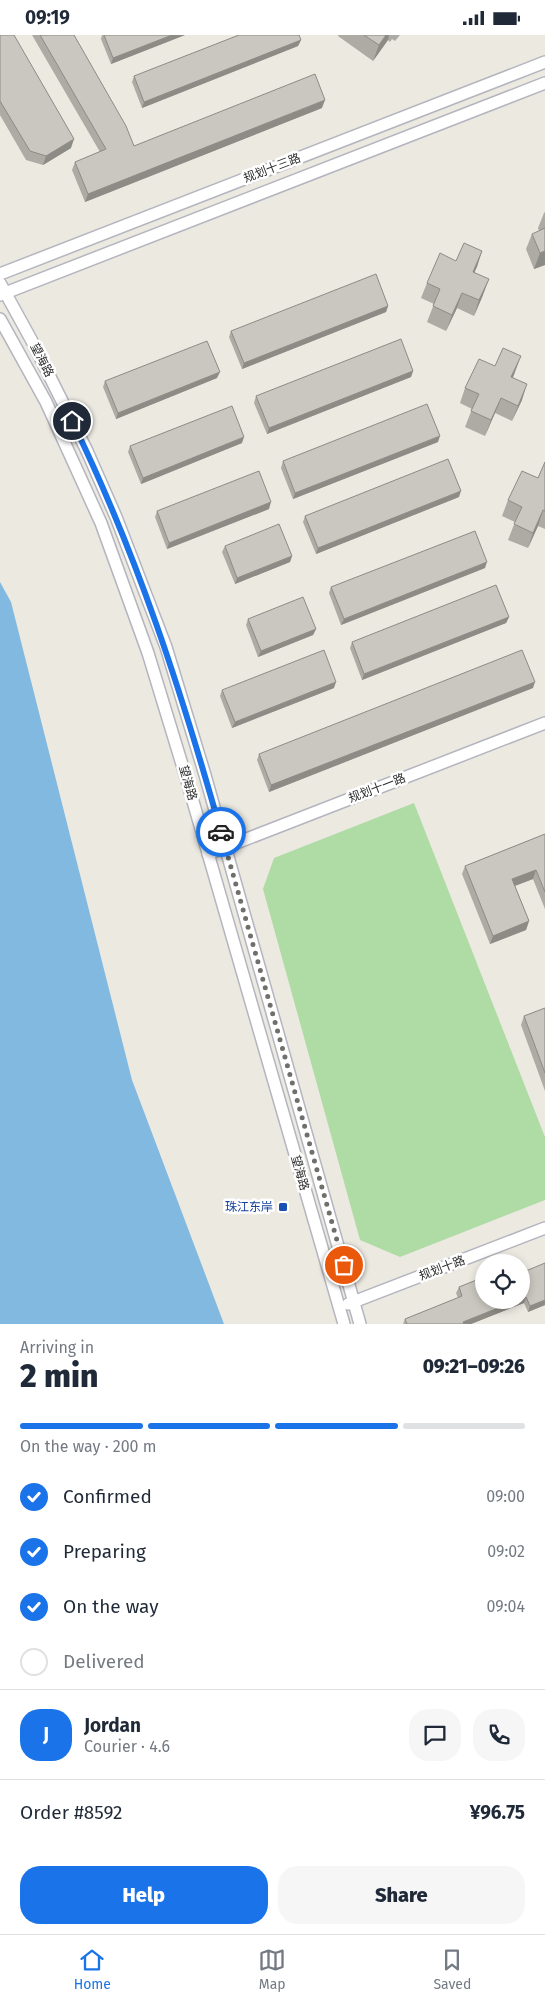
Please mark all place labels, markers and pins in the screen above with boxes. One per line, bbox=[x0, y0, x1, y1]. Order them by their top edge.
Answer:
pin bbox=[51, 400, 93, 442]
place label: 珠江东岸 bbox=[225, 1200, 273, 1214]
marker: 珠江东岸 bbox=[277, 1201, 289, 1213]
pin bbox=[323, 1244, 365, 1286]

